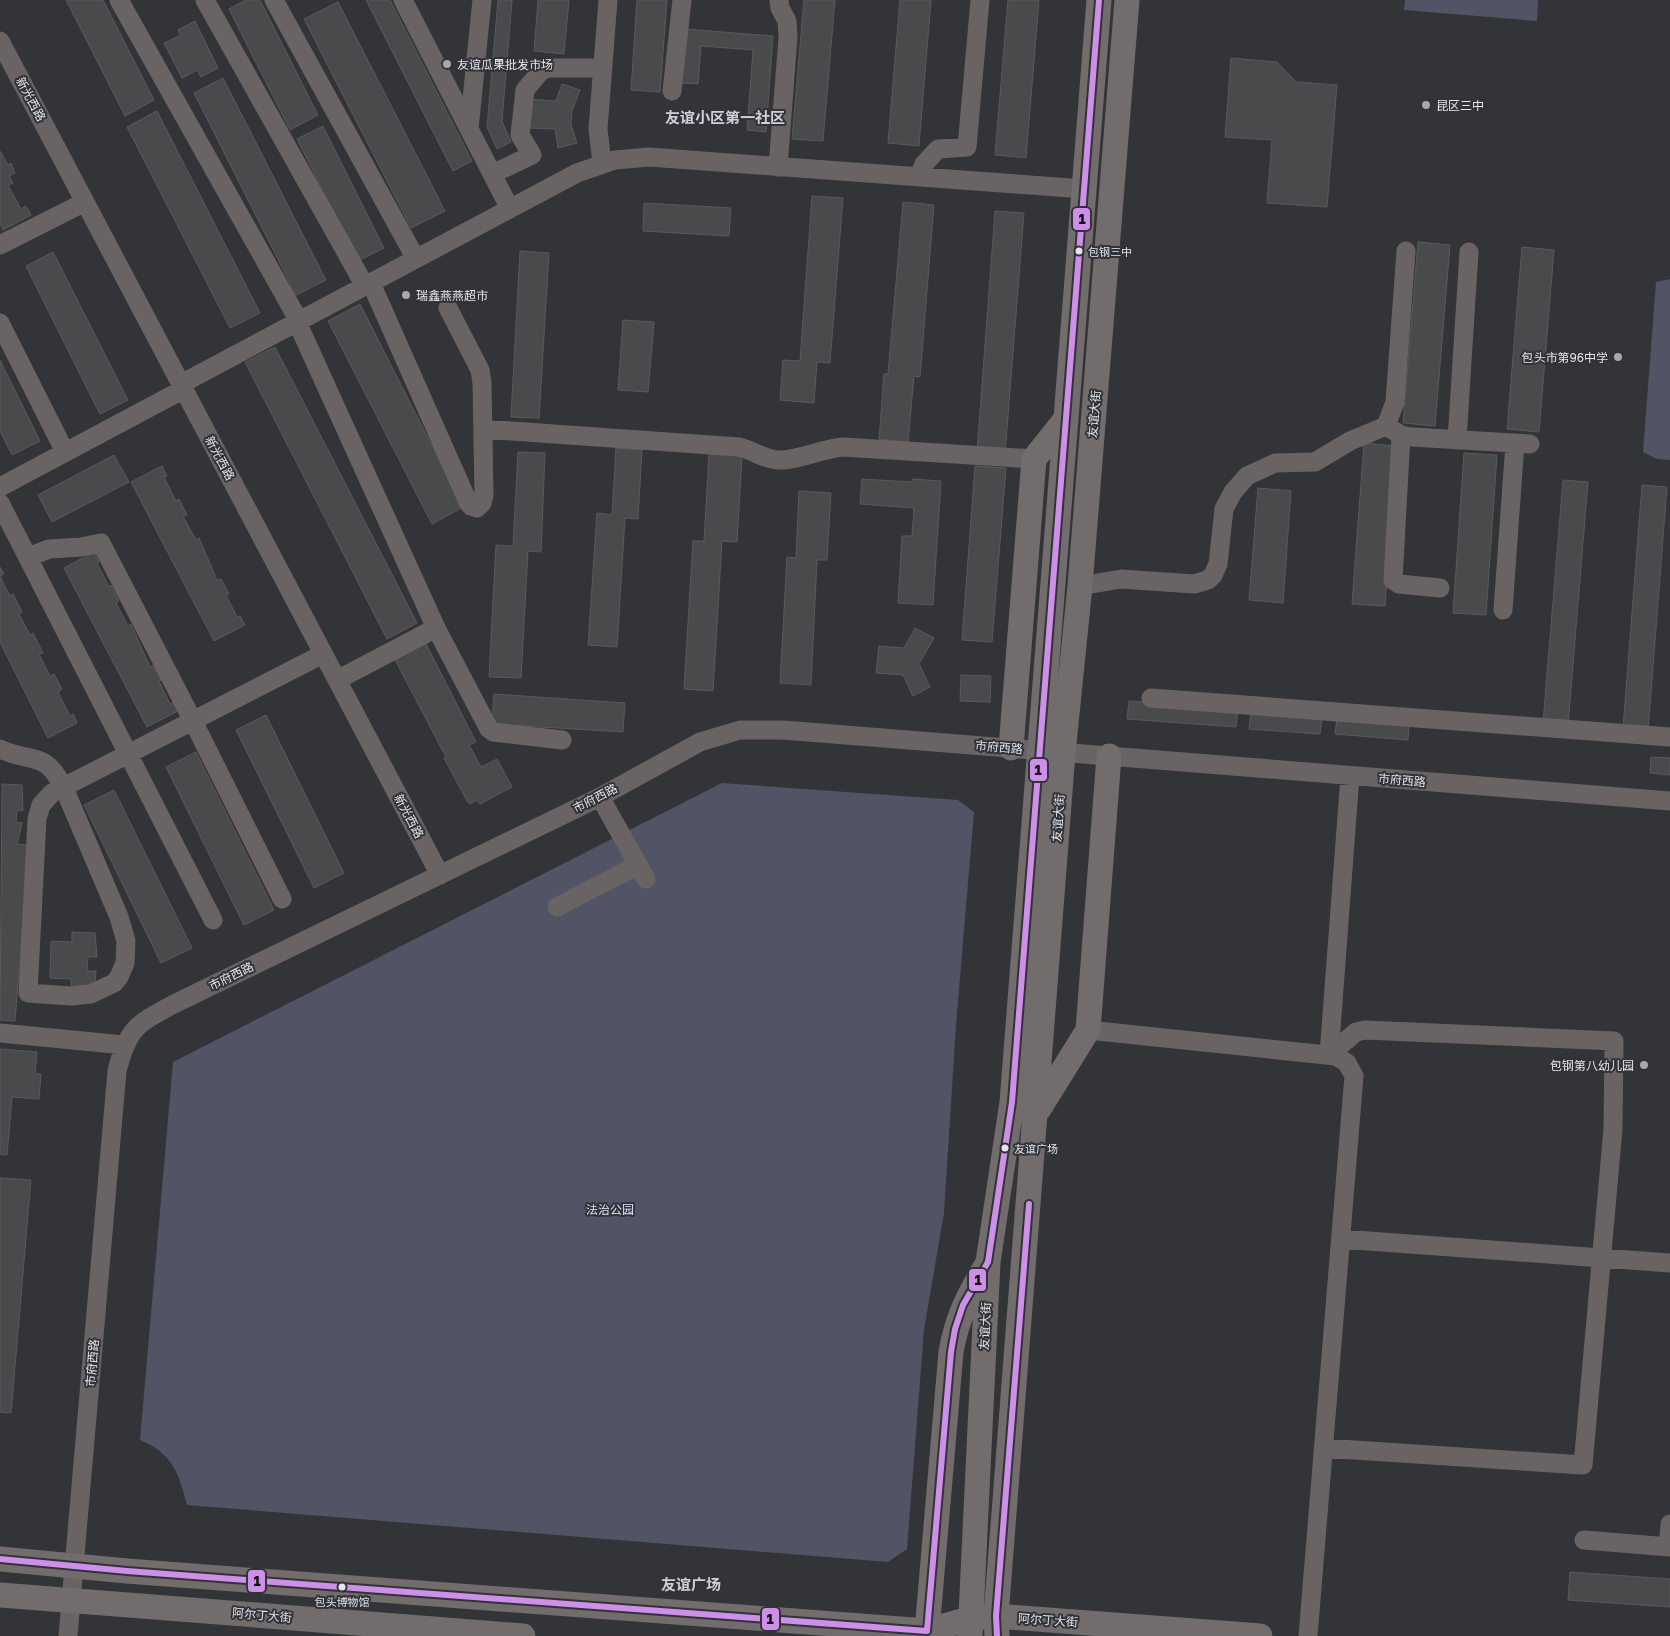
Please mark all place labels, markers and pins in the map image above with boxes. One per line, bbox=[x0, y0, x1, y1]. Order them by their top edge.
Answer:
place label: 友谊瓜果批发市场 bbox=[457, 57, 553, 72]
marker: 友谊瓜果批发市场 bbox=[441, 58, 453, 70]
place label: 昆区三中 bbox=[1436, 98, 1484, 113]
marker: 昆区三中 bbox=[1420, 99, 1432, 111]
place label: 包钢三中 bbox=[1088, 245, 1132, 258]
marker: 包钢三中 bbox=[1074, 246, 1084, 256]
place label: 瑞鑫燕燕超市 bbox=[416, 288, 488, 303]
marker: 瑞鑫燕燕超市 bbox=[400, 289, 412, 301]
place label: 包头市第96中学 bbox=[1521, 350, 1608, 365]
marker: 包头市第96中学 bbox=[1612, 351, 1624, 363]
place label: 包钢第八幼儿园 bbox=[1550, 1058, 1634, 1073]
marker: 包钢第八幼儿园 bbox=[1638, 1059, 1650, 1071]
place label: 友谊广场 bbox=[1014, 1142, 1058, 1155]
marker: 友谊广场 bbox=[1000, 1143, 1010, 1153]
marker: 包头博物馆 bbox=[337, 1582, 347, 1592]
place label: 包头博物馆 bbox=[315, 1595, 370, 1608]

